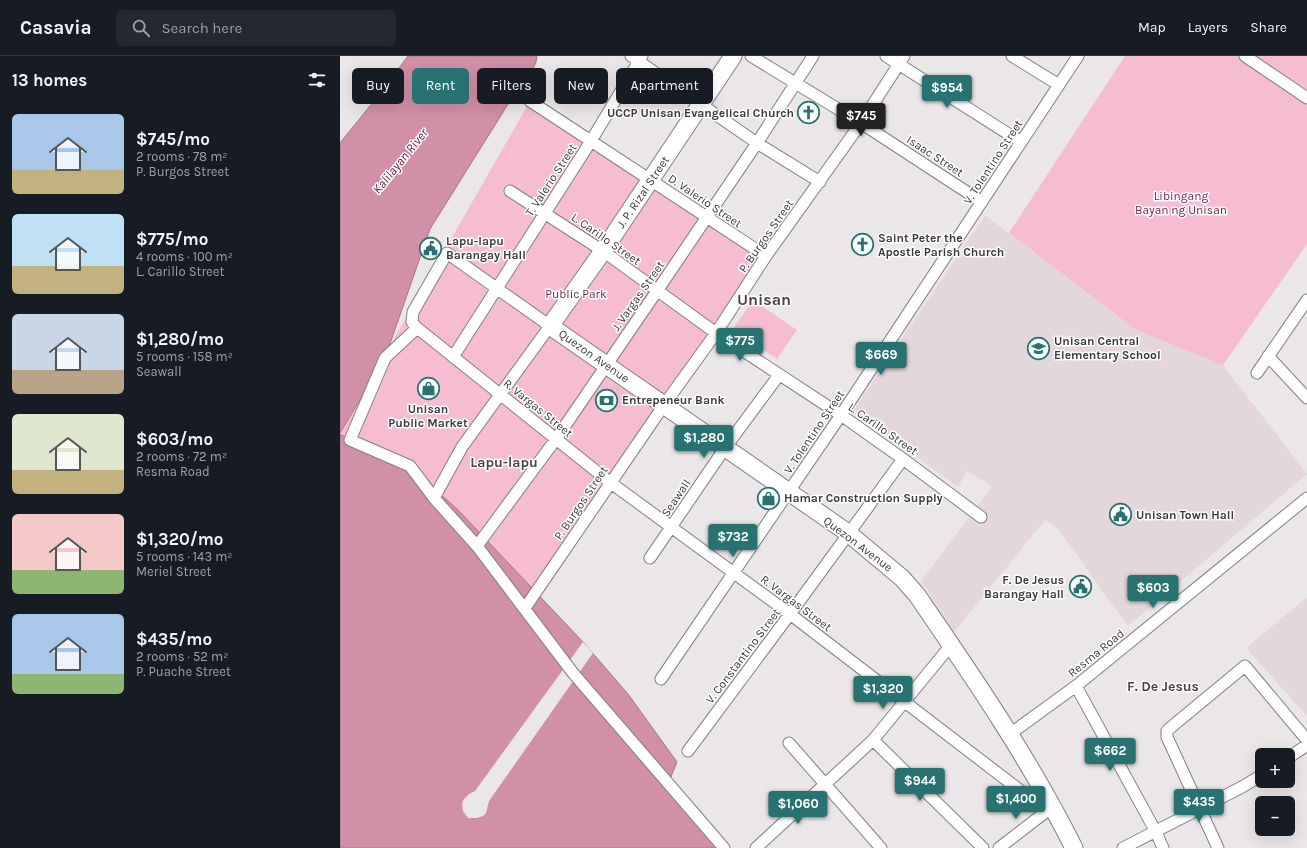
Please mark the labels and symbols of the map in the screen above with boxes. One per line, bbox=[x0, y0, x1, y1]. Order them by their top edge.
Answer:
pin: $954 bbox=[923, 75, 971, 109]
church icon: UCCP Unisan Evangelical Church bbox=[796, 100, 822, 126]
pin: $745 bbox=[837, 103, 885, 137]
place label: UCCP Unisan Evangelical Church bbox=[607, 106, 794, 120]
street label: V. Tolentino Street bbox=[960, 117, 1026, 207]
water label: Kalilayan River bbox=[369, 125, 431, 197]
street label: Isaac Street bbox=[904, 132, 966, 180]
street label: T. Valerio Street bbox=[522, 141, 580, 219]
street label: J. P. Rizal Street bbox=[614, 153, 673, 231]
street label: D. Valerio Street bbox=[666, 171, 745, 231]
park label: Libingang Bayan ng Unisan bbox=[1135, 189, 1227, 217]
street label: P. Burgos Street bbox=[736, 196, 797, 275]
street label: L. Carillo Street bbox=[569, 210, 644, 268]
place label: Saint Peter the Apostle Parish Church bbox=[878, 231, 1004, 259]
church icon: Saint Peter the Apostle Parish Church bbox=[849, 232, 875, 258]
place label: Lapu-lapu Barangay Hall bbox=[446, 234, 526, 262]
public building icon: Lapu-lapu Barangay Hall bbox=[417, 235, 443, 261]
street label: J. Vargas Street bbox=[609, 258, 668, 334]
park label: Public Park bbox=[545, 287, 607, 301]
district label: Unisan bbox=[737, 290, 791, 309]
street label: Quezon Avenue bbox=[556, 326, 632, 386]
pin: $775 bbox=[716, 328, 764, 362]
place label: Unisan Central Elementary School bbox=[1054, 334, 1161, 362]
school or university icon: Unisan Central Elementary School bbox=[1025, 335, 1051, 361]
pin: $669 bbox=[857, 342, 905, 376]
shop icon: Unisan Public Market bbox=[415, 375, 441, 401]
street label: R. Vargas Street bbox=[501, 376, 576, 440]
bank icon: Entrepeneur Bank bbox=[594, 387, 620, 413]
street label: V. Tolentino Street bbox=[781, 387, 847, 476]
place label: Entrepeneur Bank bbox=[622, 393, 724, 407]
street label: L. Carillo Street bbox=[846, 400, 921, 458]
place label: Unisan Public Market bbox=[388, 402, 468, 430]
pin: $1,280 bbox=[671, 425, 737, 459]
district label: Lapu-lapu bbox=[470, 454, 538, 471]
street label: P. Burgos Street bbox=[551, 463, 611, 543]
street label: Seawall bbox=[658, 477, 694, 519]
shop icon: Hamar Construction Supply bbox=[756, 485, 782, 511]
place label: Hamar Construction Supply bbox=[784, 491, 943, 505]
public building icon: Unisan Town Hall bbox=[1108, 502, 1134, 528]
place label: Unisan Town Hall bbox=[1136, 508, 1234, 522]
street label: Quezon Avenue bbox=[821, 513, 895, 575]
pin: $732 bbox=[709, 524, 757, 558]
street label: R. Vargas Street bbox=[758, 572, 835, 634]
place label: F. De Jesus Barangay Hall bbox=[984, 573, 1064, 601]
public building icon: F. De Jesus Barangay Hall bbox=[1067, 574, 1093, 600]
pin: $603 bbox=[1129, 575, 1177, 609]
street label: V. Constantino Street bbox=[703, 605, 784, 706]
street label: Resma Road bbox=[1065, 626, 1127, 680]
pin: $1,320 bbox=[850, 676, 916, 710]
district label: F. De Jesus bbox=[1127, 678, 1199, 695]
pin: $662 bbox=[1086, 738, 1134, 772]
pin: $944 bbox=[896, 768, 944, 802]
pin: $1,400 bbox=[983, 786, 1049, 820]
pin: $435 bbox=[1175, 789, 1223, 823]
pin: $1,060 bbox=[765, 791, 831, 825]

